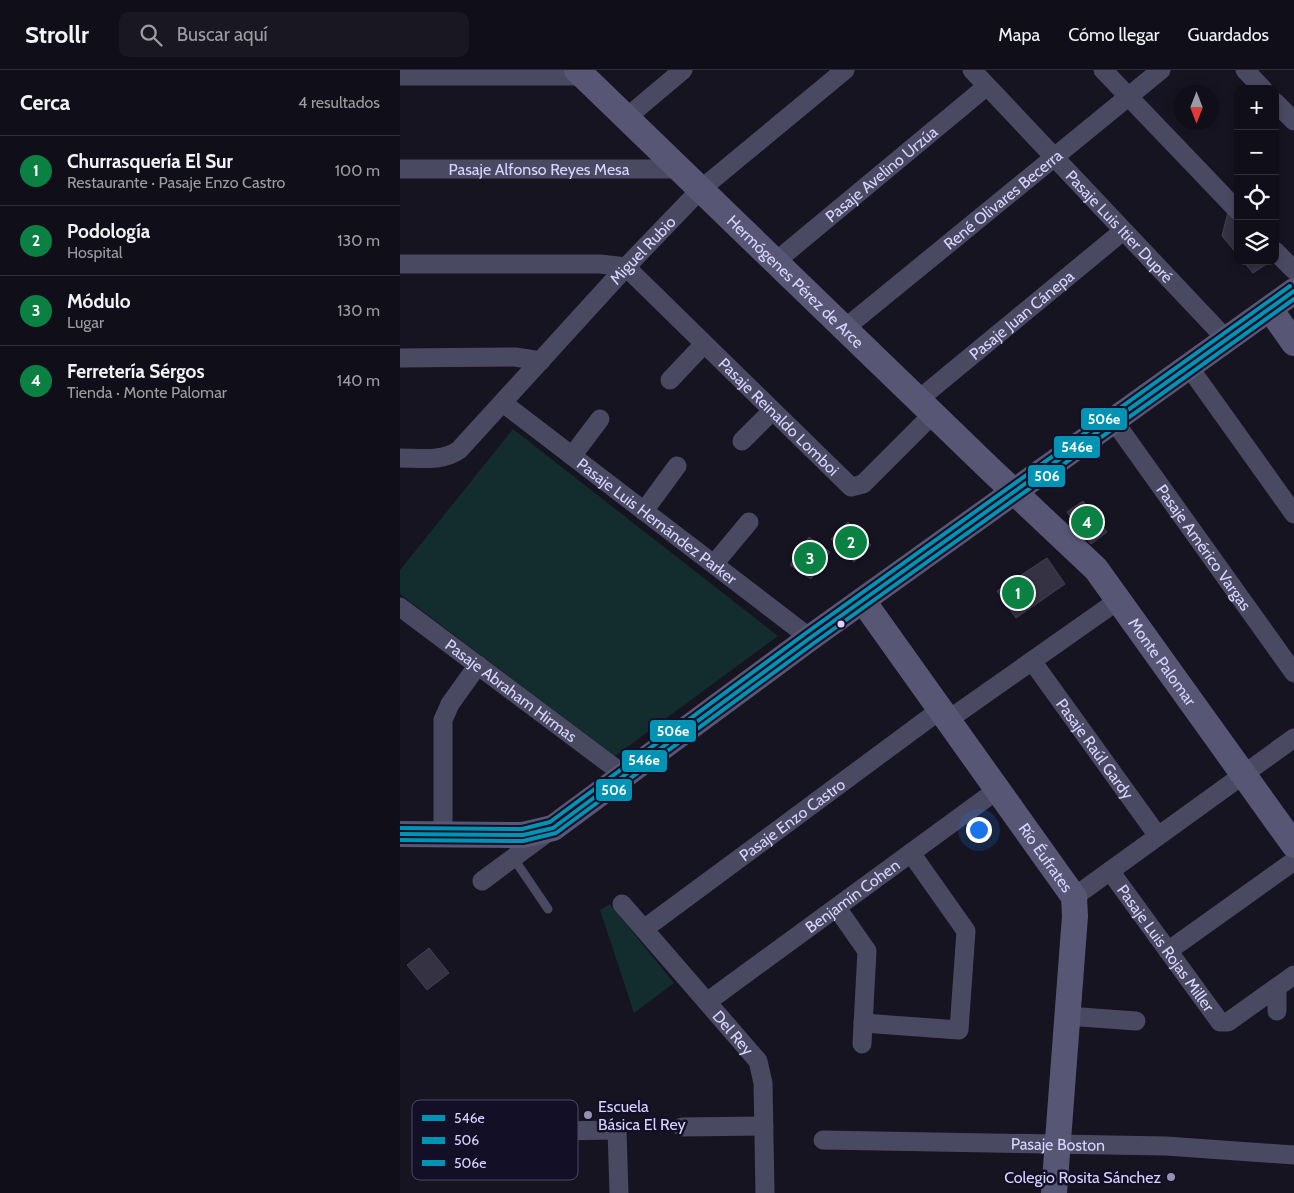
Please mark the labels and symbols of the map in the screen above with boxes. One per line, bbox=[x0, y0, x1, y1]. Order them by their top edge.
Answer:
north arrow bbox=[1174, 85, 1219, 130]
street label: Pasaje Avelino Urzúa bbox=[821, 122, 941, 226]
street label: René Olivares Becerra bbox=[940, 145, 1066, 253]
street label: Pasaje Alfonso Reyes Mesa bbox=[449, 160, 630, 179]
street label: Pasaje Luis Itier Dupré bbox=[1062, 166, 1177, 286]
street label: Hermógenes Pérez de Arce bbox=[723, 211, 868, 352]
street label: Miguel Rubio bbox=[606, 212, 680, 288]
street label: Pasaje Juan Cánepa bbox=[965, 266, 1078, 363]
street label: Pasaje Reinaldo Lomboi bbox=[715, 354, 843, 479]
line badge: 506e bbox=[1080, 407, 1128, 431]
text: 506e bbox=[1088, 410, 1120, 428]
line badge: 546e bbox=[1053, 435, 1101, 459]
text: 546e bbox=[1061, 438, 1093, 456]
street label: Pasaje Luis Hernández Parker bbox=[573, 454, 741, 589]
line badge: 506 bbox=[1027, 464, 1066, 488]
text: 506 bbox=[1034, 467, 1060, 485]
street label: Pasaje Américo Vargas bbox=[1153, 480, 1256, 614]
pin: 4 bbox=[1071, 503, 1103, 541]
pin: 2 bbox=[835, 523, 867, 561]
pin: 3 bbox=[794, 539, 826, 577]
pin: 1 bbox=[1002, 574, 1034, 612]
street label: Monte Palomar bbox=[1125, 614, 1201, 710]
unlabelled marker bbox=[836, 619, 846, 629]
street label: Pasaje Abraham Hirmas bbox=[442, 635, 581, 746]
street label: Pasaje Raúl Gardy bbox=[1052, 695, 1138, 803]
line badge: 506e bbox=[649, 719, 697, 743]
text: 506e bbox=[657, 722, 689, 740]
line badge: 546e bbox=[621, 749, 668, 773]
text: 546e bbox=[628, 751, 660, 769]
street label: Pasaje Enzo Castro bbox=[735, 774, 849, 865]
line badge: 506 bbox=[595, 778, 633, 802]
text: 506 bbox=[601, 781, 627, 799]
your location bbox=[966, 817, 992, 843]
street label: Río Éufrates bbox=[1015, 819, 1077, 896]
street label: Benjamín Cohen bbox=[801, 855, 903, 937]
street label: Pasaje Luis Rojas Miller bbox=[1113, 881, 1219, 1016]
street label: Del Rey bbox=[709, 1006, 758, 1059]
place label: Escuela Básica El Rey bbox=[598, 1097, 686, 1134]
legend bbox=[412, 1100, 578, 1180]
text: 546e bbox=[454, 1109, 485, 1127]
marker: Escuela Básica El Rey bbox=[582, 1109, 594, 1121]
text: 506 bbox=[454, 1131, 479, 1149]
street label: Pasaje Boston bbox=[1011, 1134, 1105, 1154]
text: 506e bbox=[454, 1154, 486, 1172]
place label: Colegio Rosita Sánchez bbox=[1004, 1168, 1161, 1187]
marker: Colegio Rosita Sánchez bbox=[1165, 1171, 1177, 1183]

